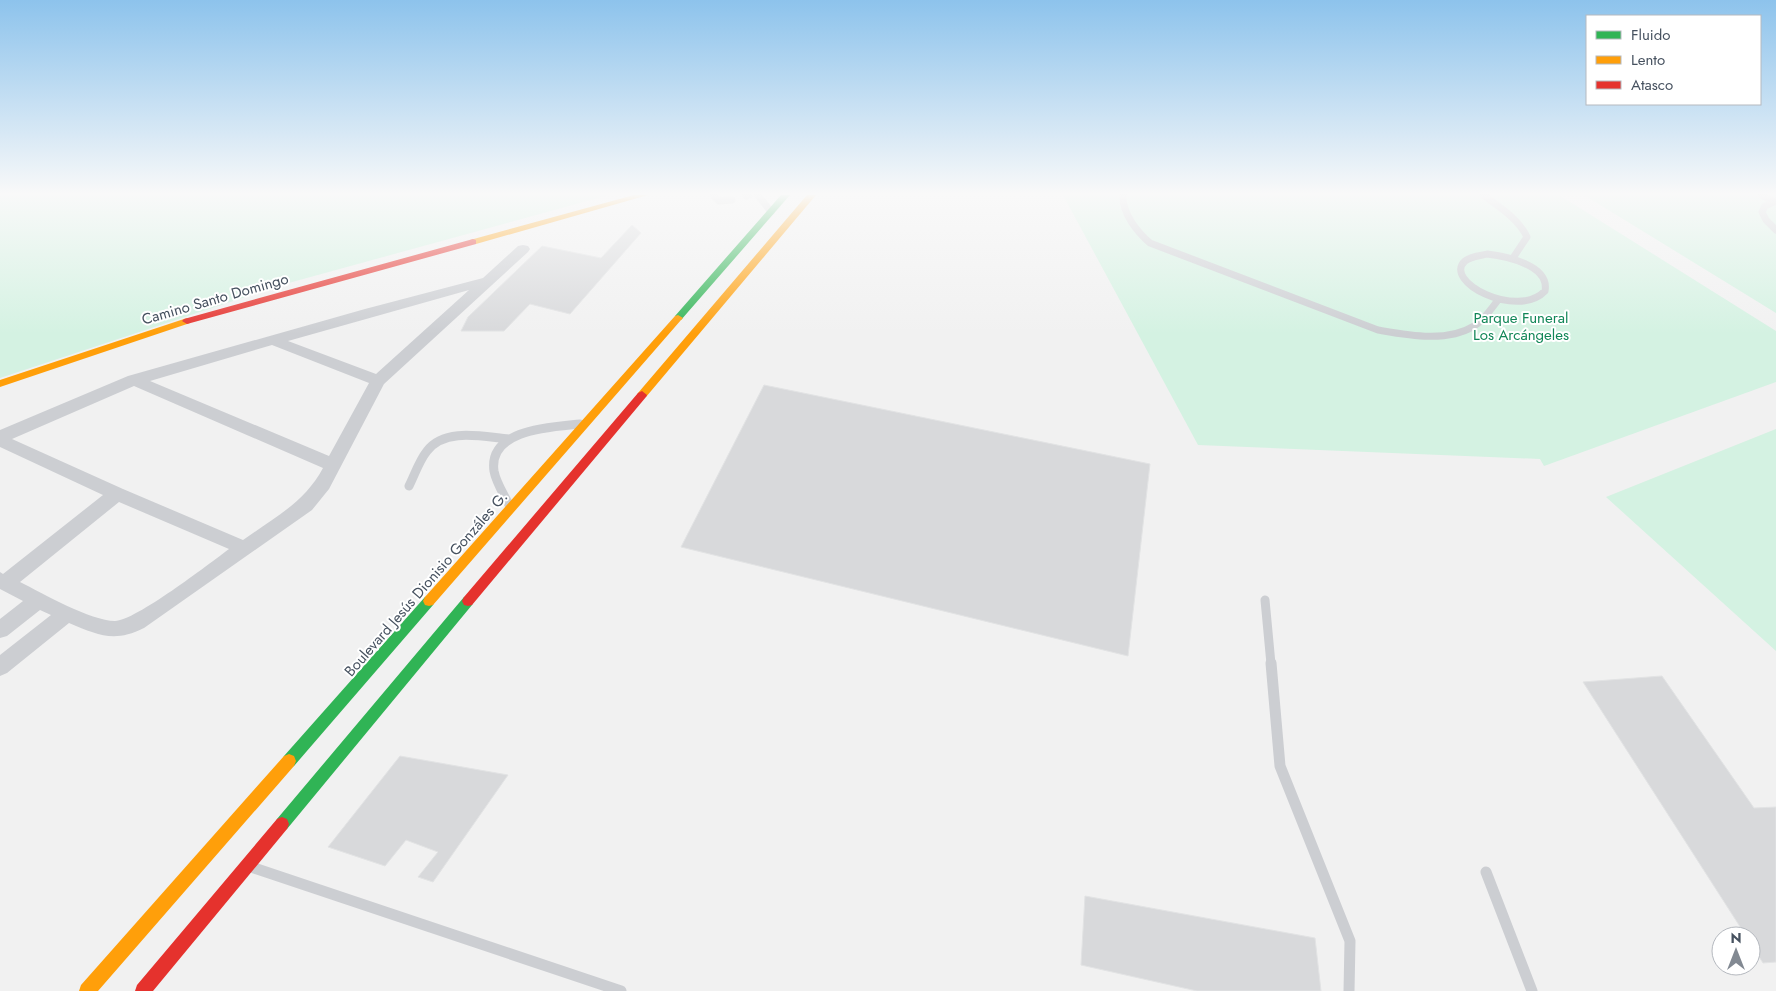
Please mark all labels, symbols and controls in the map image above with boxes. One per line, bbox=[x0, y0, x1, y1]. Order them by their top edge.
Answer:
legend bbox=[1586, 15, 1761, 105]
text: Fluido bbox=[1631, 24, 1670, 46]
text: Lento bbox=[1631, 49, 1665, 71]
text: Atasco bbox=[1631, 74, 1673, 96]
street label: Camino Santo Domingo bbox=[139, 267, 291, 331]
park label: Parque Funeral Los Arcángeles bbox=[1473, 307, 1569, 346]
street label: Boulevard Jesús Dionisio Gonzáles G. bbox=[339, 487, 513, 681]
north arrow bbox=[1711, 926, 1761, 976]
text: N bbox=[1730, 928, 1742, 948]

